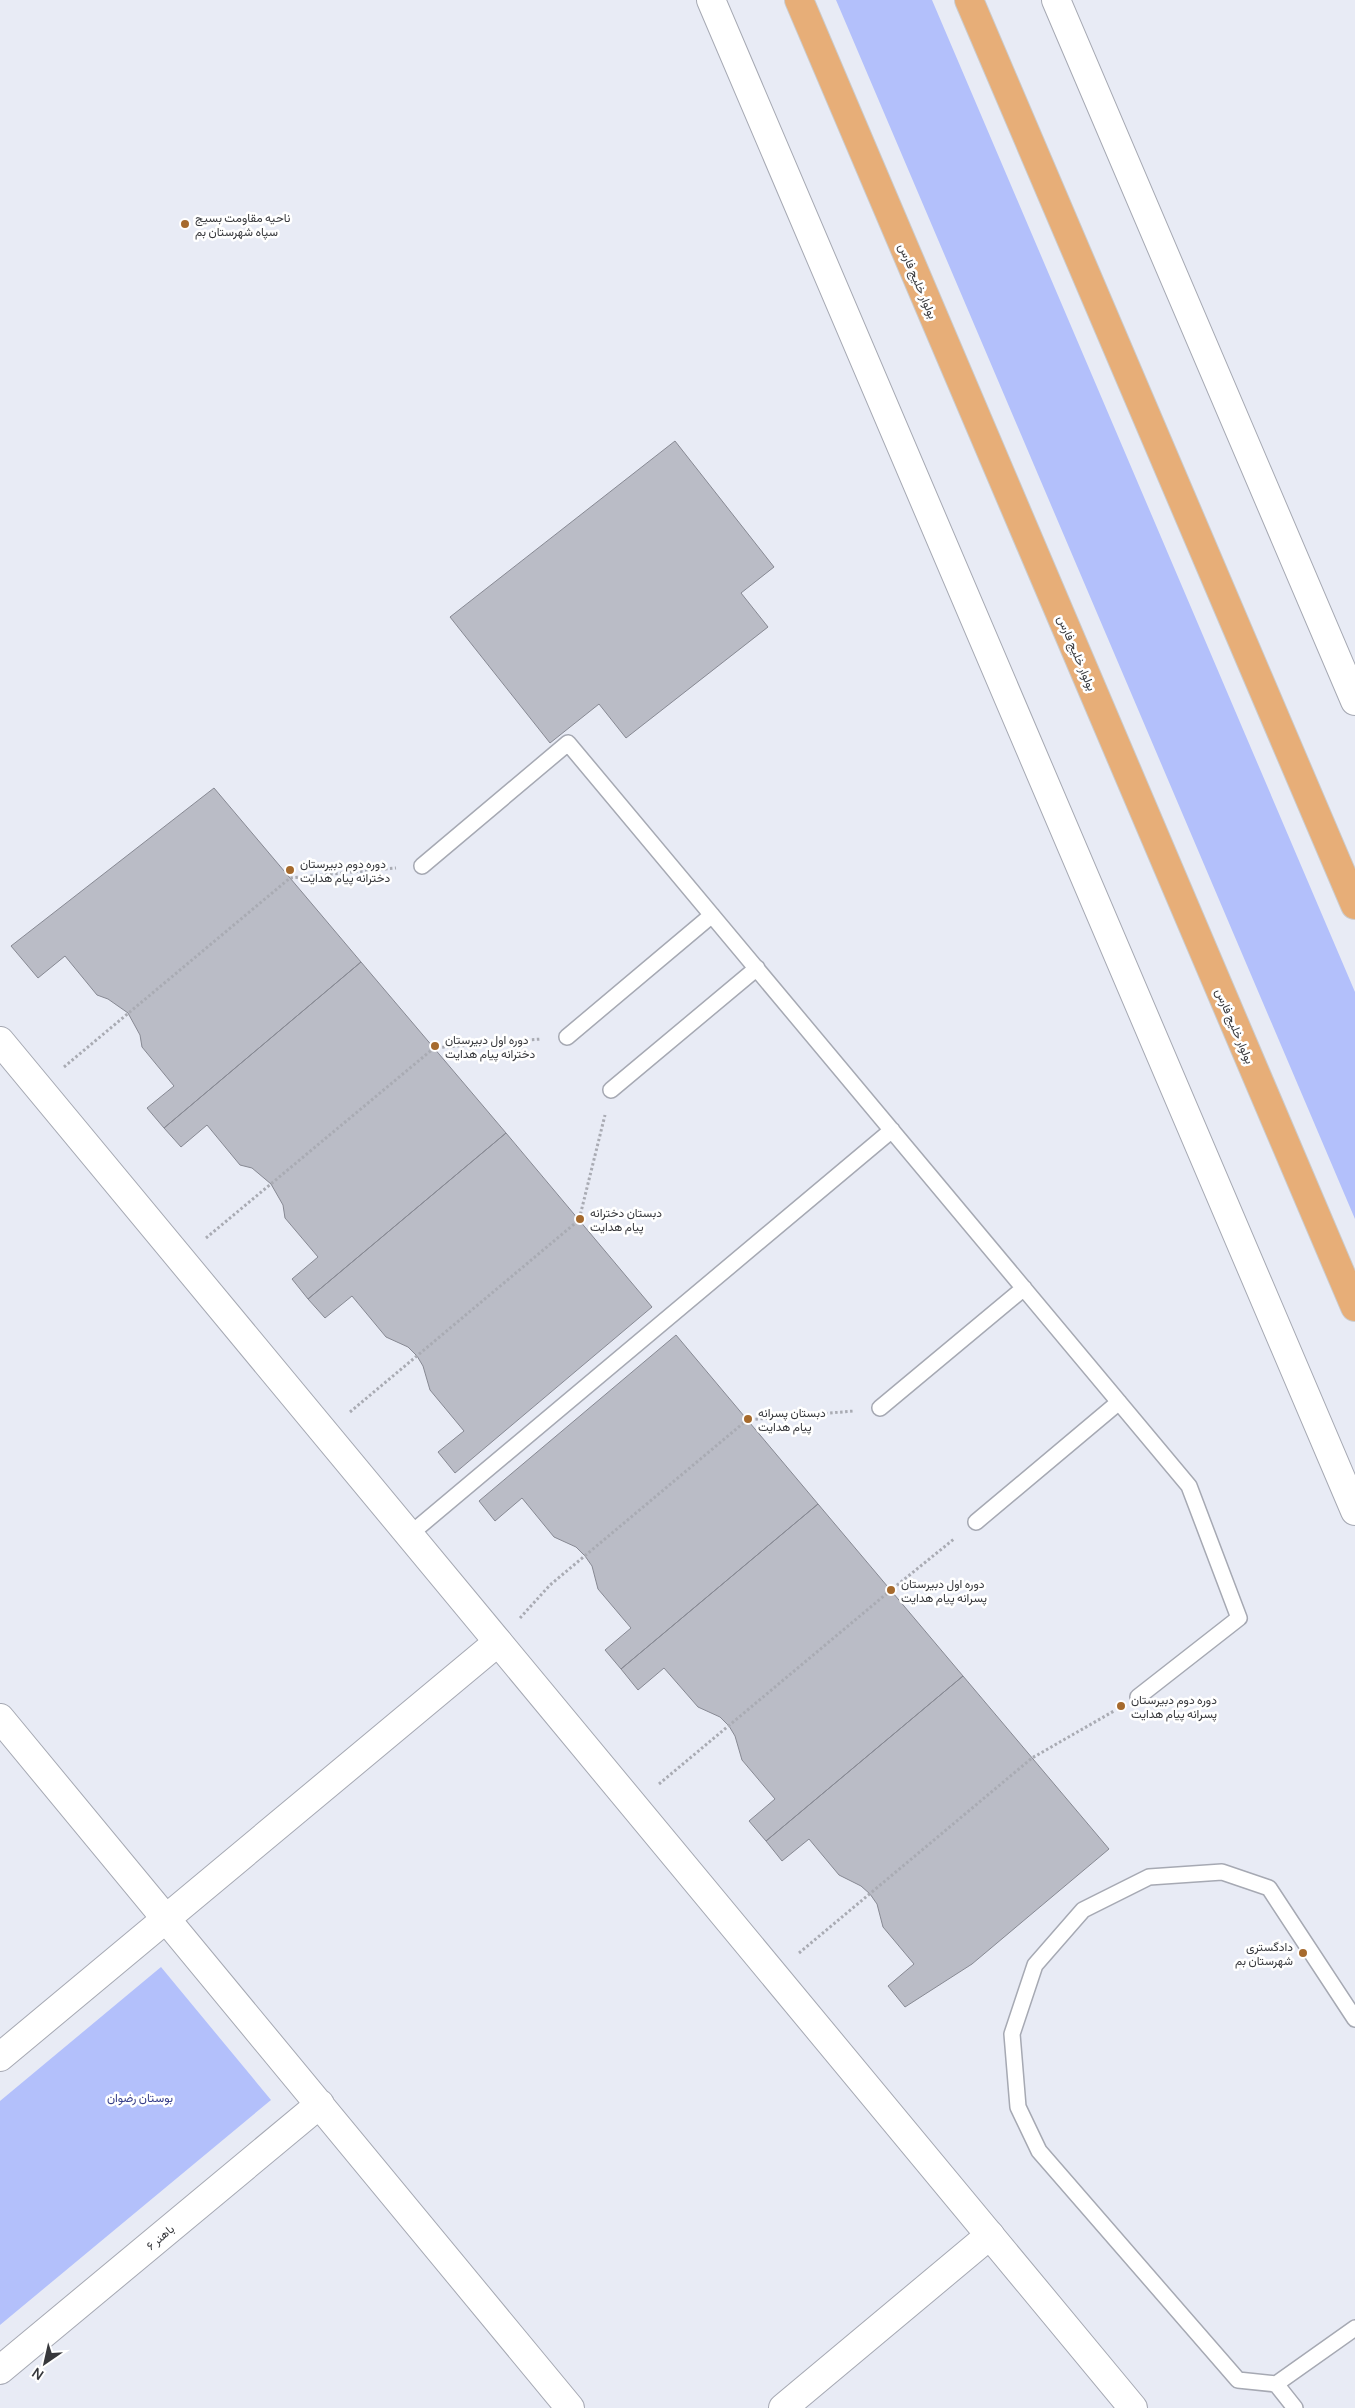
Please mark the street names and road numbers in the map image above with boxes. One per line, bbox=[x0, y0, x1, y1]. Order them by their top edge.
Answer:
street label: بولوار خلیج فارس bbox=[894, 241, 942, 322]
street label: بولوار خلیج فارس bbox=[1053, 613, 1101, 694]
street label: بولوار خلیج فارس bbox=[1211, 986, 1259, 1067]
street label: باهنر ۶ bbox=[142, 2220, 178, 2254]

